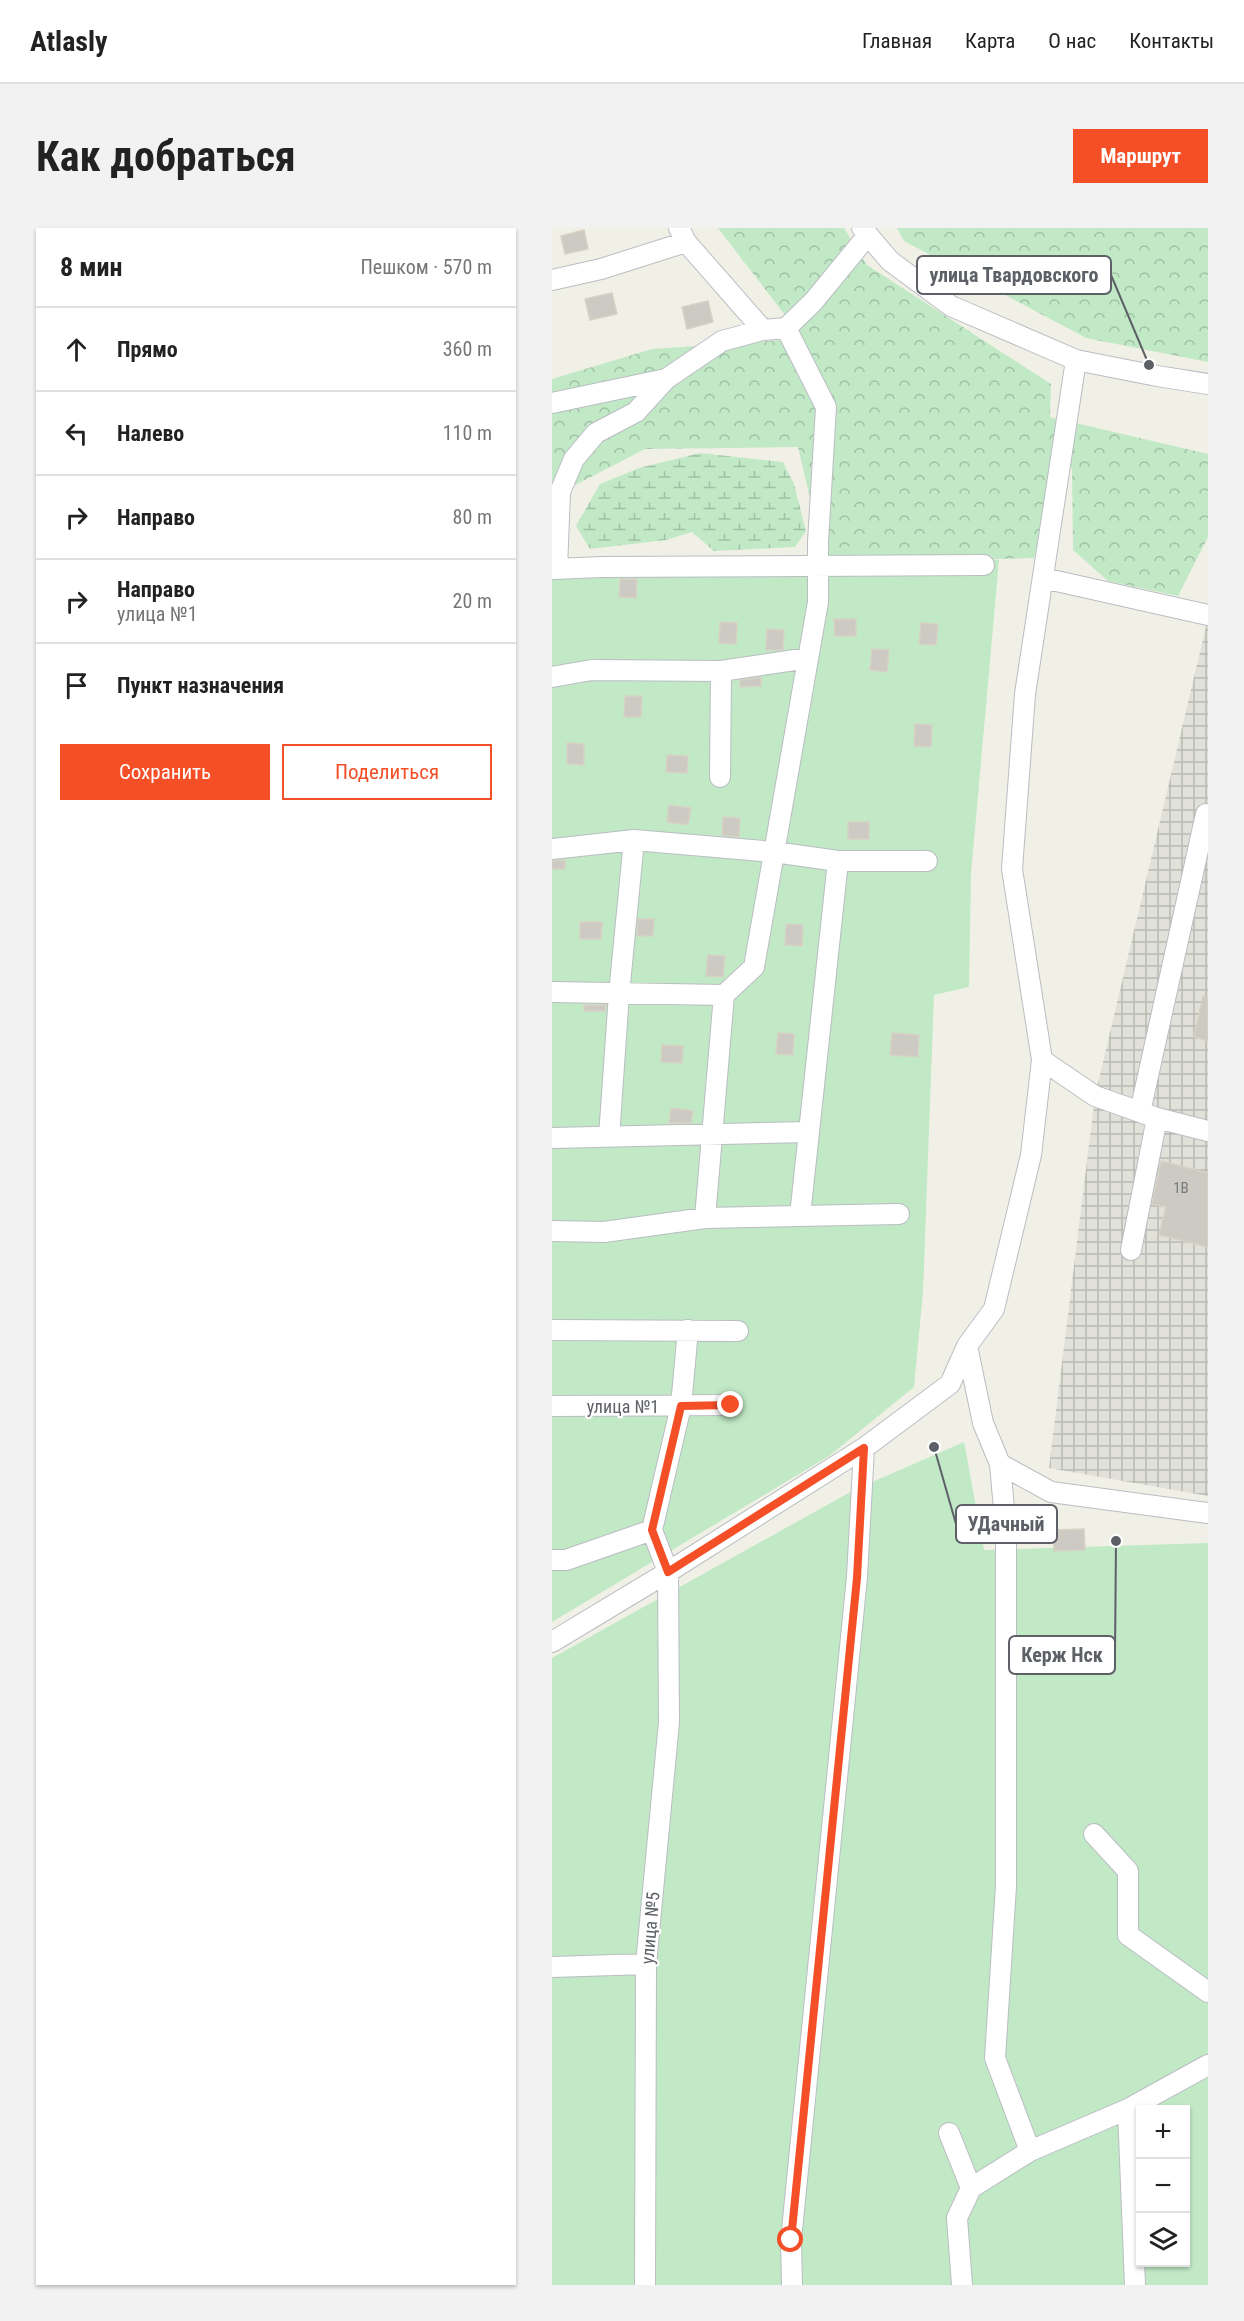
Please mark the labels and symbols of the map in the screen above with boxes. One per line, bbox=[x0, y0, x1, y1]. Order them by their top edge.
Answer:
callout: улица Твардовского bbox=[917, 256, 1111, 294]
text: улица Твардовского bbox=[930, 263, 1098, 287]
house number: 1В bbox=[1173, 1179, 1189, 1197]
route end bbox=[717, 1391, 743, 1417]
street label: улица №1 bbox=[587, 1396, 659, 1417]
callout: УДачный bbox=[956, 1505, 1057, 1543]
text: УДачный bbox=[967, 1512, 1045, 1536]
callout: Керж Нск bbox=[1009, 1636, 1115, 1674]
text: Керж Нск bbox=[1021, 1643, 1103, 1667]
street label: улица №5 bbox=[636, 1891, 664, 1965]
route start bbox=[777, 2226, 803, 2252]

